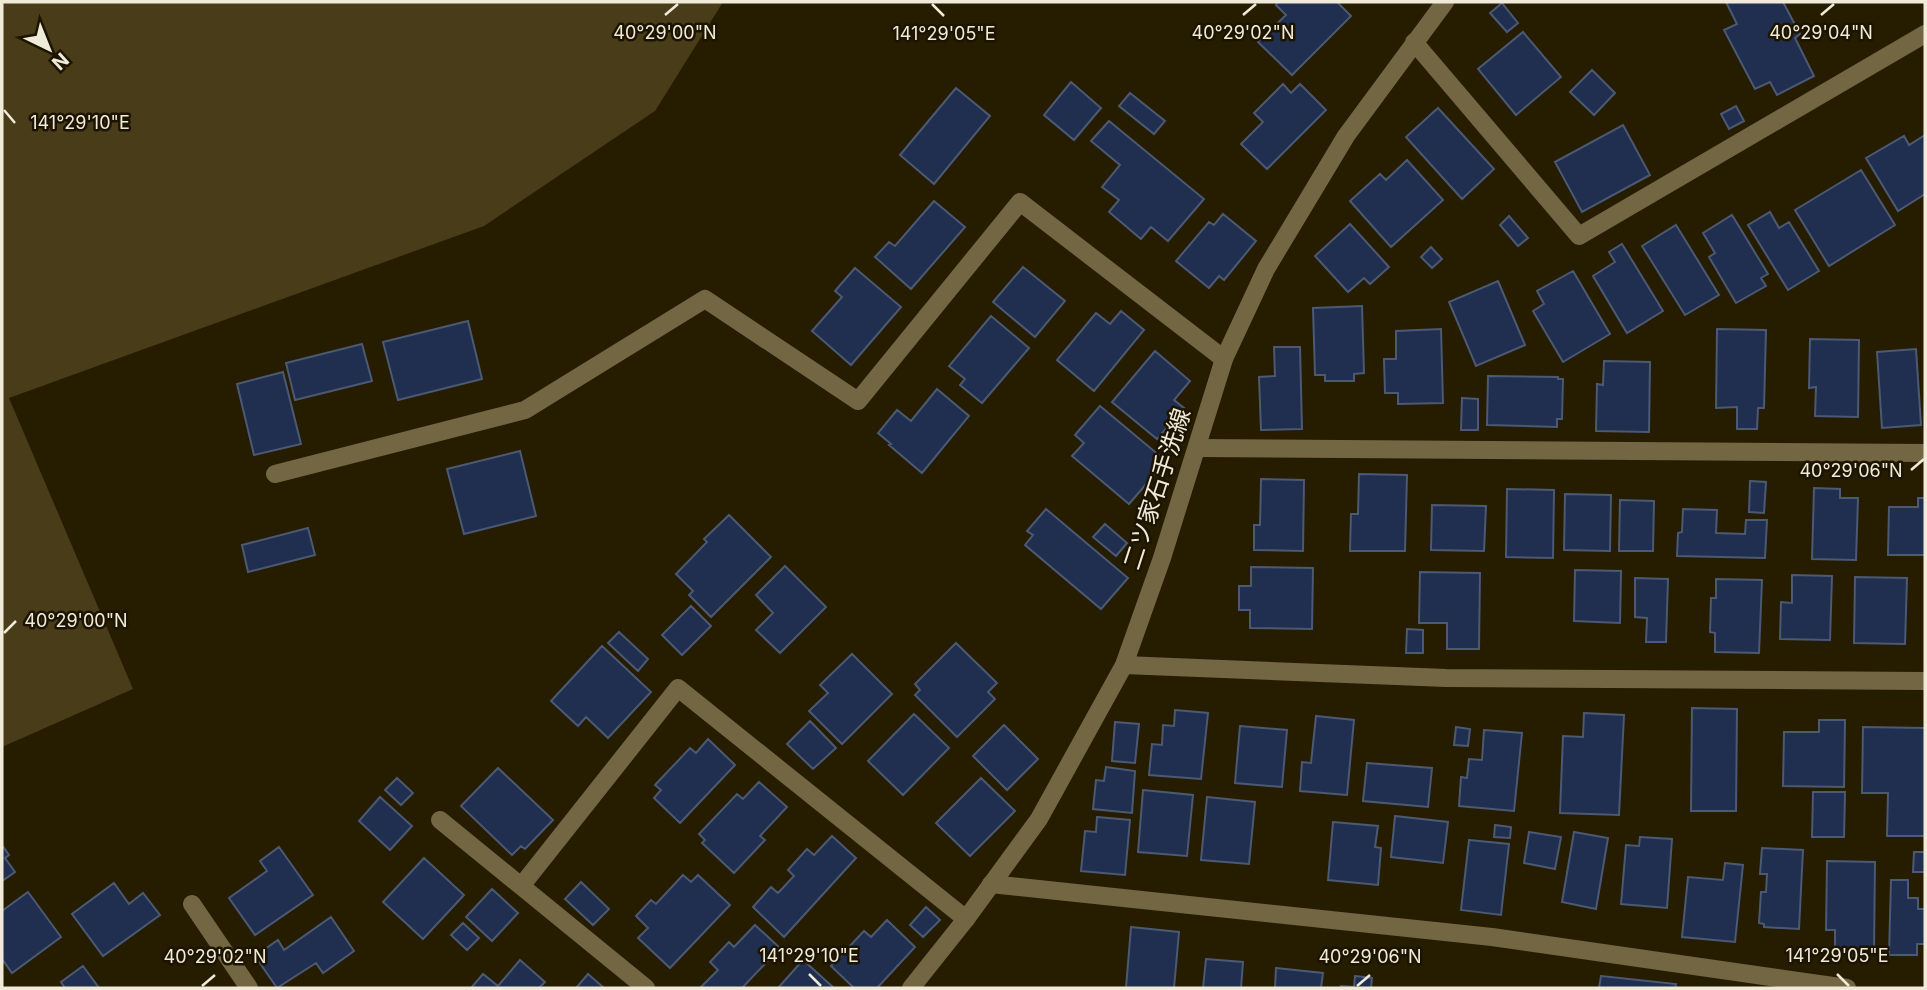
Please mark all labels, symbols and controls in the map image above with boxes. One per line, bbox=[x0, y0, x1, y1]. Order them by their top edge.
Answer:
north arrow bbox=[14, 14, 84, 84]
text: 40°29'00"N bbox=[613, 22, 717, 43]
text: 40°29'02"N bbox=[1192, 22, 1295, 43]
text: 40°29'04"N bbox=[1769, 22, 1873, 43]
text: 141°29'05"E bbox=[892, 23, 996, 44]
text: N bbox=[47, 48, 73, 74]
text: 141°29'10"E bbox=[30, 112, 130, 133]
street label: 二ツ家石手洗線 bbox=[1117, 404, 1196, 573]
text: 40°29'06"N bbox=[1799, 460, 1903, 481]
text: 40°29'00"N bbox=[24, 610, 128, 631]
text: 141°29'10"E bbox=[759, 945, 859, 966]
text: 141°29'05"E bbox=[1785, 945, 1889, 966]
text: 40°29'02"N bbox=[164, 946, 267, 967]
text: 40°29'06"N bbox=[1318, 946, 1422, 967]

